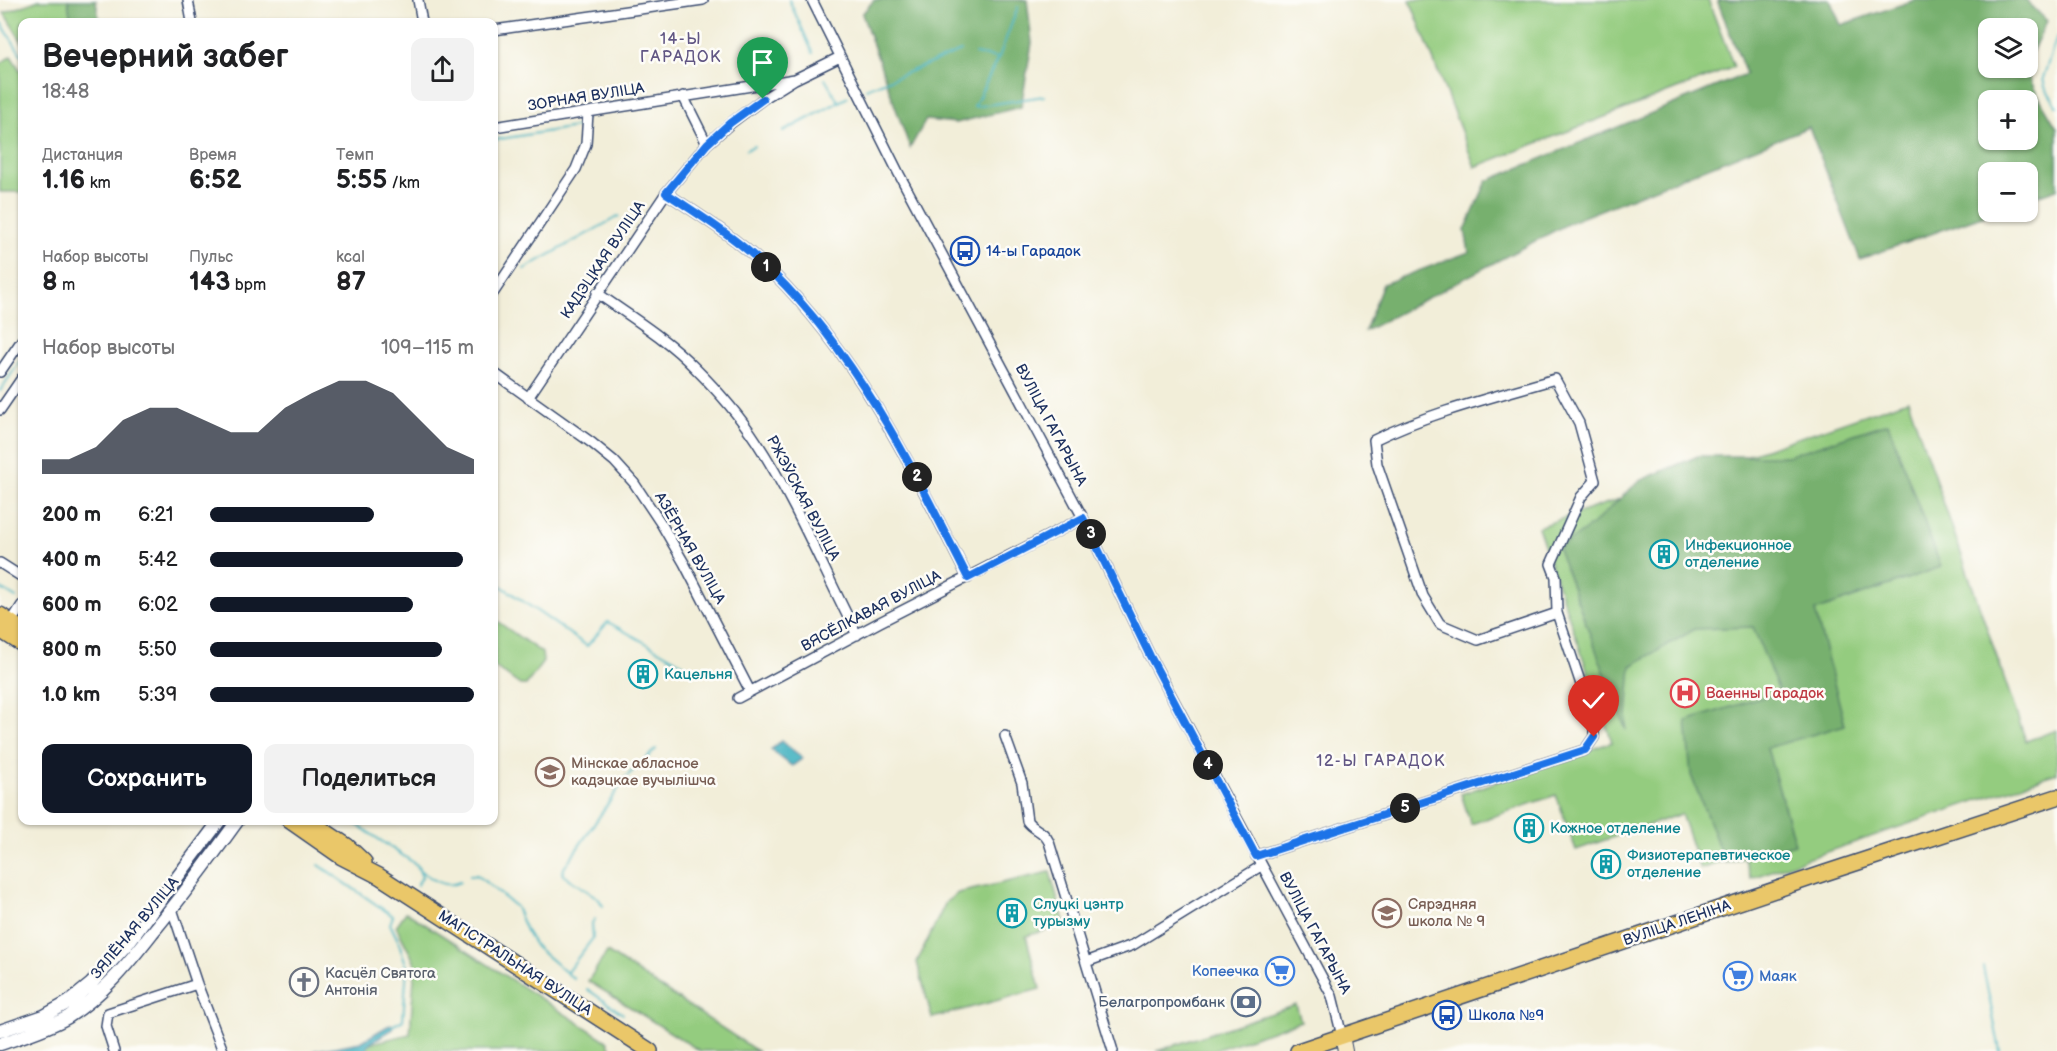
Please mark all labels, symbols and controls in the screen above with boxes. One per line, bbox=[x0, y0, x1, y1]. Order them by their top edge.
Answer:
map controls bbox=[1978, 18, 2038, 222]
button: layers bbox=[1978, 18, 2038, 78]
district label: 14-Ы ГАРАДОК bbox=[640, 30, 722, 67]
text: Вечерний забег bbox=[42, 37, 289, 77]
pin bbox=[737, 37, 788, 99]
button: share bbox=[411, 38, 474, 101]
icon: arrive bbox=[746, 46, 779, 79]
street label: ЗОРНАЯ ВУЛІЦА bbox=[526, 78, 646, 116]
text: 18:48 bbox=[42, 80, 89, 104]
button: + bbox=[1978, 90, 2038, 150]
text: Дистанция bbox=[42, 146, 123, 165]
text: Время bbox=[189, 146, 237, 165]
text: Темп bbox=[336, 146, 374, 165]
button: − bbox=[1978, 162, 2038, 222]
text: 1.16 bbox=[42, 165, 85, 196]
text: 6:52 bbox=[189, 165, 242, 196]
text: 5:55 bbox=[336, 165, 387, 196]
text: km bbox=[85, 174, 111, 193]
text: /km bbox=[387, 174, 420, 193]
street label: КАДЭЦКАЯ ВУЛІЦА bbox=[557, 197, 650, 323]
bus stop icon: 14-ы Гарадок bbox=[949, 235, 981, 267]
place label: 14-ы Гарадок bbox=[986, 242, 1081, 261]
text: Набор высоты bbox=[42, 248, 149, 267]
text: Пульс bbox=[189, 248, 233, 267]
text: kcal bbox=[336, 248, 365, 267]
pin: 1 bbox=[751, 252, 781, 282]
text: 1 bbox=[763, 257, 769, 276]
text: 8 bbox=[42, 267, 58, 298]
text: 143 bbox=[189, 267, 230, 298]
text: 87 bbox=[336, 267, 366, 298]
text: m bbox=[58, 276, 75, 295]
text: bpm bbox=[230, 276, 266, 295]
text: Набор высоты bbox=[42, 336, 175, 360]
text: 109–115 m bbox=[381, 336, 474, 360]
street label: ВУЛІЦА ГАГАРЫНА bbox=[1011, 361, 1092, 490]
street label: РЖЭЎСКАЯ ВУЛІЦА bbox=[762, 432, 844, 565]
pin: 2 bbox=[902, 462, 932, 492]
text: 2 bbox=[912, 467, 922, 486]
street label: АЗЁРНАЯ ВУЛІЦА bbox=[650, 488, 730, 608]
text: 200 m bbox=[42, 503, 101, 527]
text: 6:21 bbox=[138, 503, 174, 527]
pin: 3 bbox=[1076, 519, 1106, 549]
text: 3 bbox=[1086, 524, 1096, 543]
place label: Инфекционное отделение bbox=[1685, 536, 1792, 572]
building icon: Инфекционное отделение bbox=[1648, 538, 1680, 570]
text: 400 m bbox=[42, 548, 101, 572]
text: 5:42 bbox=[138, 548, 178, 572]
street label: ВЯСЁЛКАВАЯ ВУЛІЦА bbox=[798, 566, 945, 656]
text: 600 m bbox=[42, 593, 102, 617]
text: 6:02 bbox=[138, 593, 178, 617]
text: 800 m bbox=[42, 638, 101, 662]
text: 5:50 bbox=[138, 638, 177, 662]
building icon: Кацельня bbox=[627, 658, 659, 690]
place label: Кацельня bbox=[664, 665, 733, 684]
pin bbox=[1568, 675, 1619, 737]
hospital icon: Ваенны Гарадок bbox=[1669, 677, 1701, 709]
text: 1.0 km bbox=[42, 683, 100, 707]
text: 5:39 bbox=[138, 683, 177, 707]
icon: check bbox=[1577, 684, 1610, 717]
place label: Ваенны Гарадок bbox=[1706, 684, 1824, 703]
button: Сохранить bbox=[42, 744, 252, 813]
button: Поделиться bbox=[264, 744, 474, 813]
pin: 4 bbox=[1193, 750, 1223, 780]
district label: 12-Ы ГАРАДОК bbox=[1316, 752, 1446, 771]
place label: Мінскае абласное кадэцкае вучылішча bbox=[571, 754, 716, 790]
text: 4 bbox=[1203, 755, 1213, 774]
school or university icon: Мінскае абласное кадэцкае вучылішча bbox=[534, 756, 566, 788]
pin: 5 bbox=[1390, 793, 1420, 823]
text: 5 bbox=[1400, 798, 1410, 817]
building icon: Кожное отделение bbox=[1513, 812, 1545, 844]
place label: Кожное отделение bbox=[1550, 819, 1681, 838]
place label: Физиотерапевтическое отделение bbox=[1627, 846, 1790, 882]
building icon: Физиотерапевтическое отделение bbox=[1590, 848, 1622, 880]
street label: ВУЛІЦА ГАГАРЫНА bbox=[1275, 869, 1356, 998]
street label: ЗЯЛЁНАЯ ВУЛІЦА bbox=[87, 872, 184, 983]
place label: Слуцкі цэнтр турызму bbox=[1033, 895, 1124, 931]
place label: Сярэдняя школа № 9 bbox=[1408, 895, 1485, 931]
street label: ВУЛІЦА ЛЕНІНА bbox=[1621, 895, 1734, 950]
building icon: Слуцкі цэнтр турызму bbox=[996, 897, 1028, 929]
school or university icon: Сярэдняя школа № 9 bbox=[1371, 897, 1403, 929]
street label: МАГІСТРАЛЬНАЯ ВУЛІЦА bbox=[435, 906, 596, 1020]
supermarket icon: Копеечка bbox=[1264, 955, 1296, 987]
supermarket icon: Маяк bbox=[1722, 960, 1754, 992]
place label: Копеечка bbox=[1192, 962, 1259, 981]
place label: Касцёл Святога Антонія bbox=[324, 964, 436, 1000]
church icon: Касцёл Святога Антонія bbox=[288, 966, 320, 998]
place label: Маяк bbox=[1759, 967, 1797, 986]
bank icon: Белагропромбанк bbox=[1230, 986, 1262, 1018]
place label: Белагропромбанк bbox=[1098, 993, 1225, 1012]
bus stop icon: Школа №9 bbox=[1431, 999, 1463, 1031]
place label: Школа №9 bbox=[1468, 1006, 1544, 1025]

